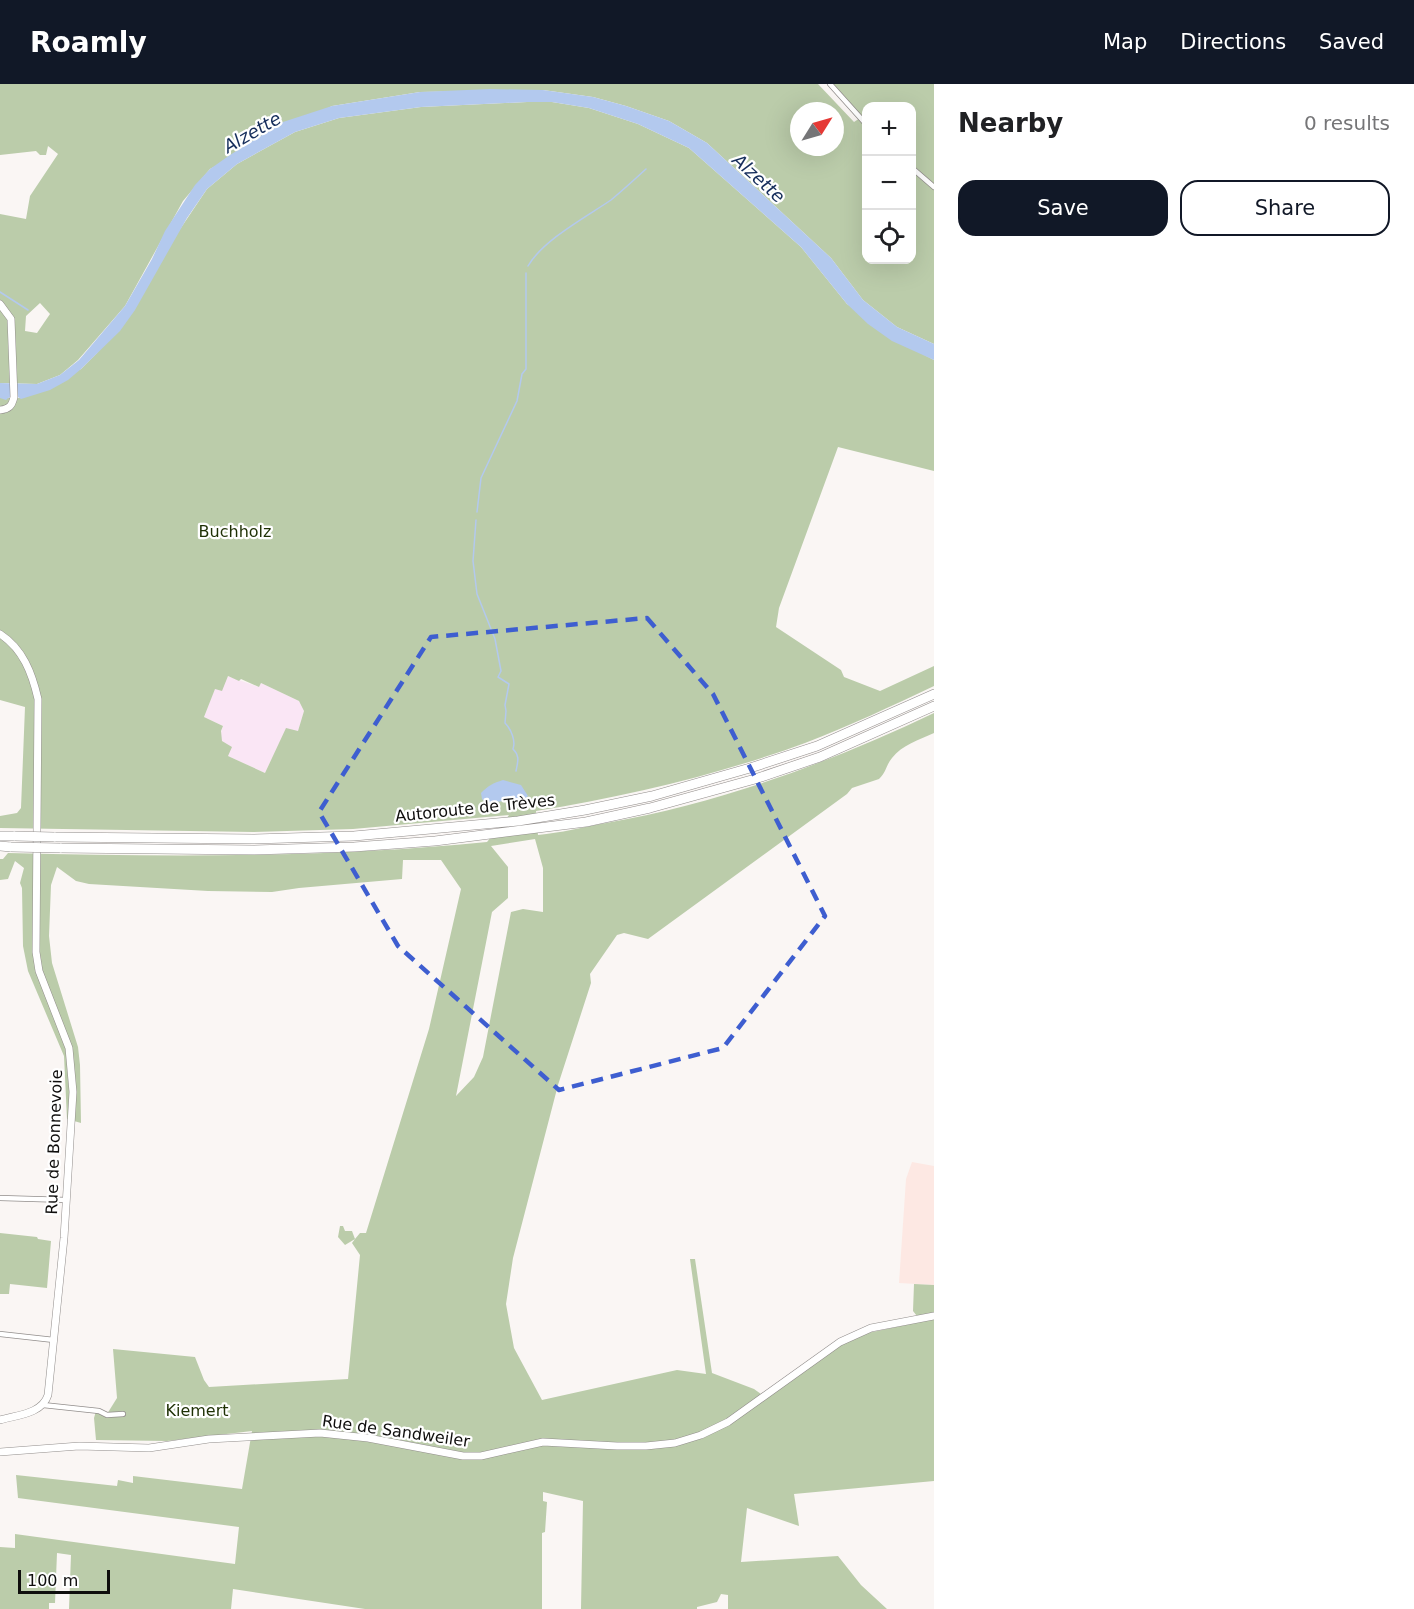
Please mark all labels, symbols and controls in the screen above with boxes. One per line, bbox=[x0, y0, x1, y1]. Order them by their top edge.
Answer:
text: Roamly bbox=[30, 26, 147, 59]
text: Map bbox=[1103, 30, 1147, 54]
text: Directions bbox=[1180, 30, 1286, 54]
text: Saved bbox=[1319, 30, 1384, 54]
north arrow bbox=[790, 102, 844, 156]
map controls bbox=[862, 102, 916, 264]
button: + bbox=[862, 102, 916, 156]
water label: Alzette bbox=[219, 107, 285, 157]
text: Nearby bbox=[958, 108, 1063, 138]
text: 0 results bbox=[1304, 111, 1390, 135]
water label: Alzette bbox=[728, 148, 789, 207]
button: − bbox=[862, 156, 916, 210]
button: Save bbox=[958, 180, 1168, 236]
button: Share bbox=[1180, 180, 1390, 236]
button: locate bbox=[862, 210, 916, 264]
park label: Buchholz bbox=[199, 522, 271, 541]
street label: Autoroute de Trèves bbox=[394, 790, 556, 826]
street label: Rue de Bonnevoie bbox=[42, 1069, 66, 1215]
park label: Kiemert bbox=[165, 1401, 229, 1420]
street label: Rue de Sandweiler bbox=[321, 1411, 472, 1451]
scale bar bbox=[18, 1567, 110, 1594]
text: 100 m bbox=[27, 1571, 78, 1590]

